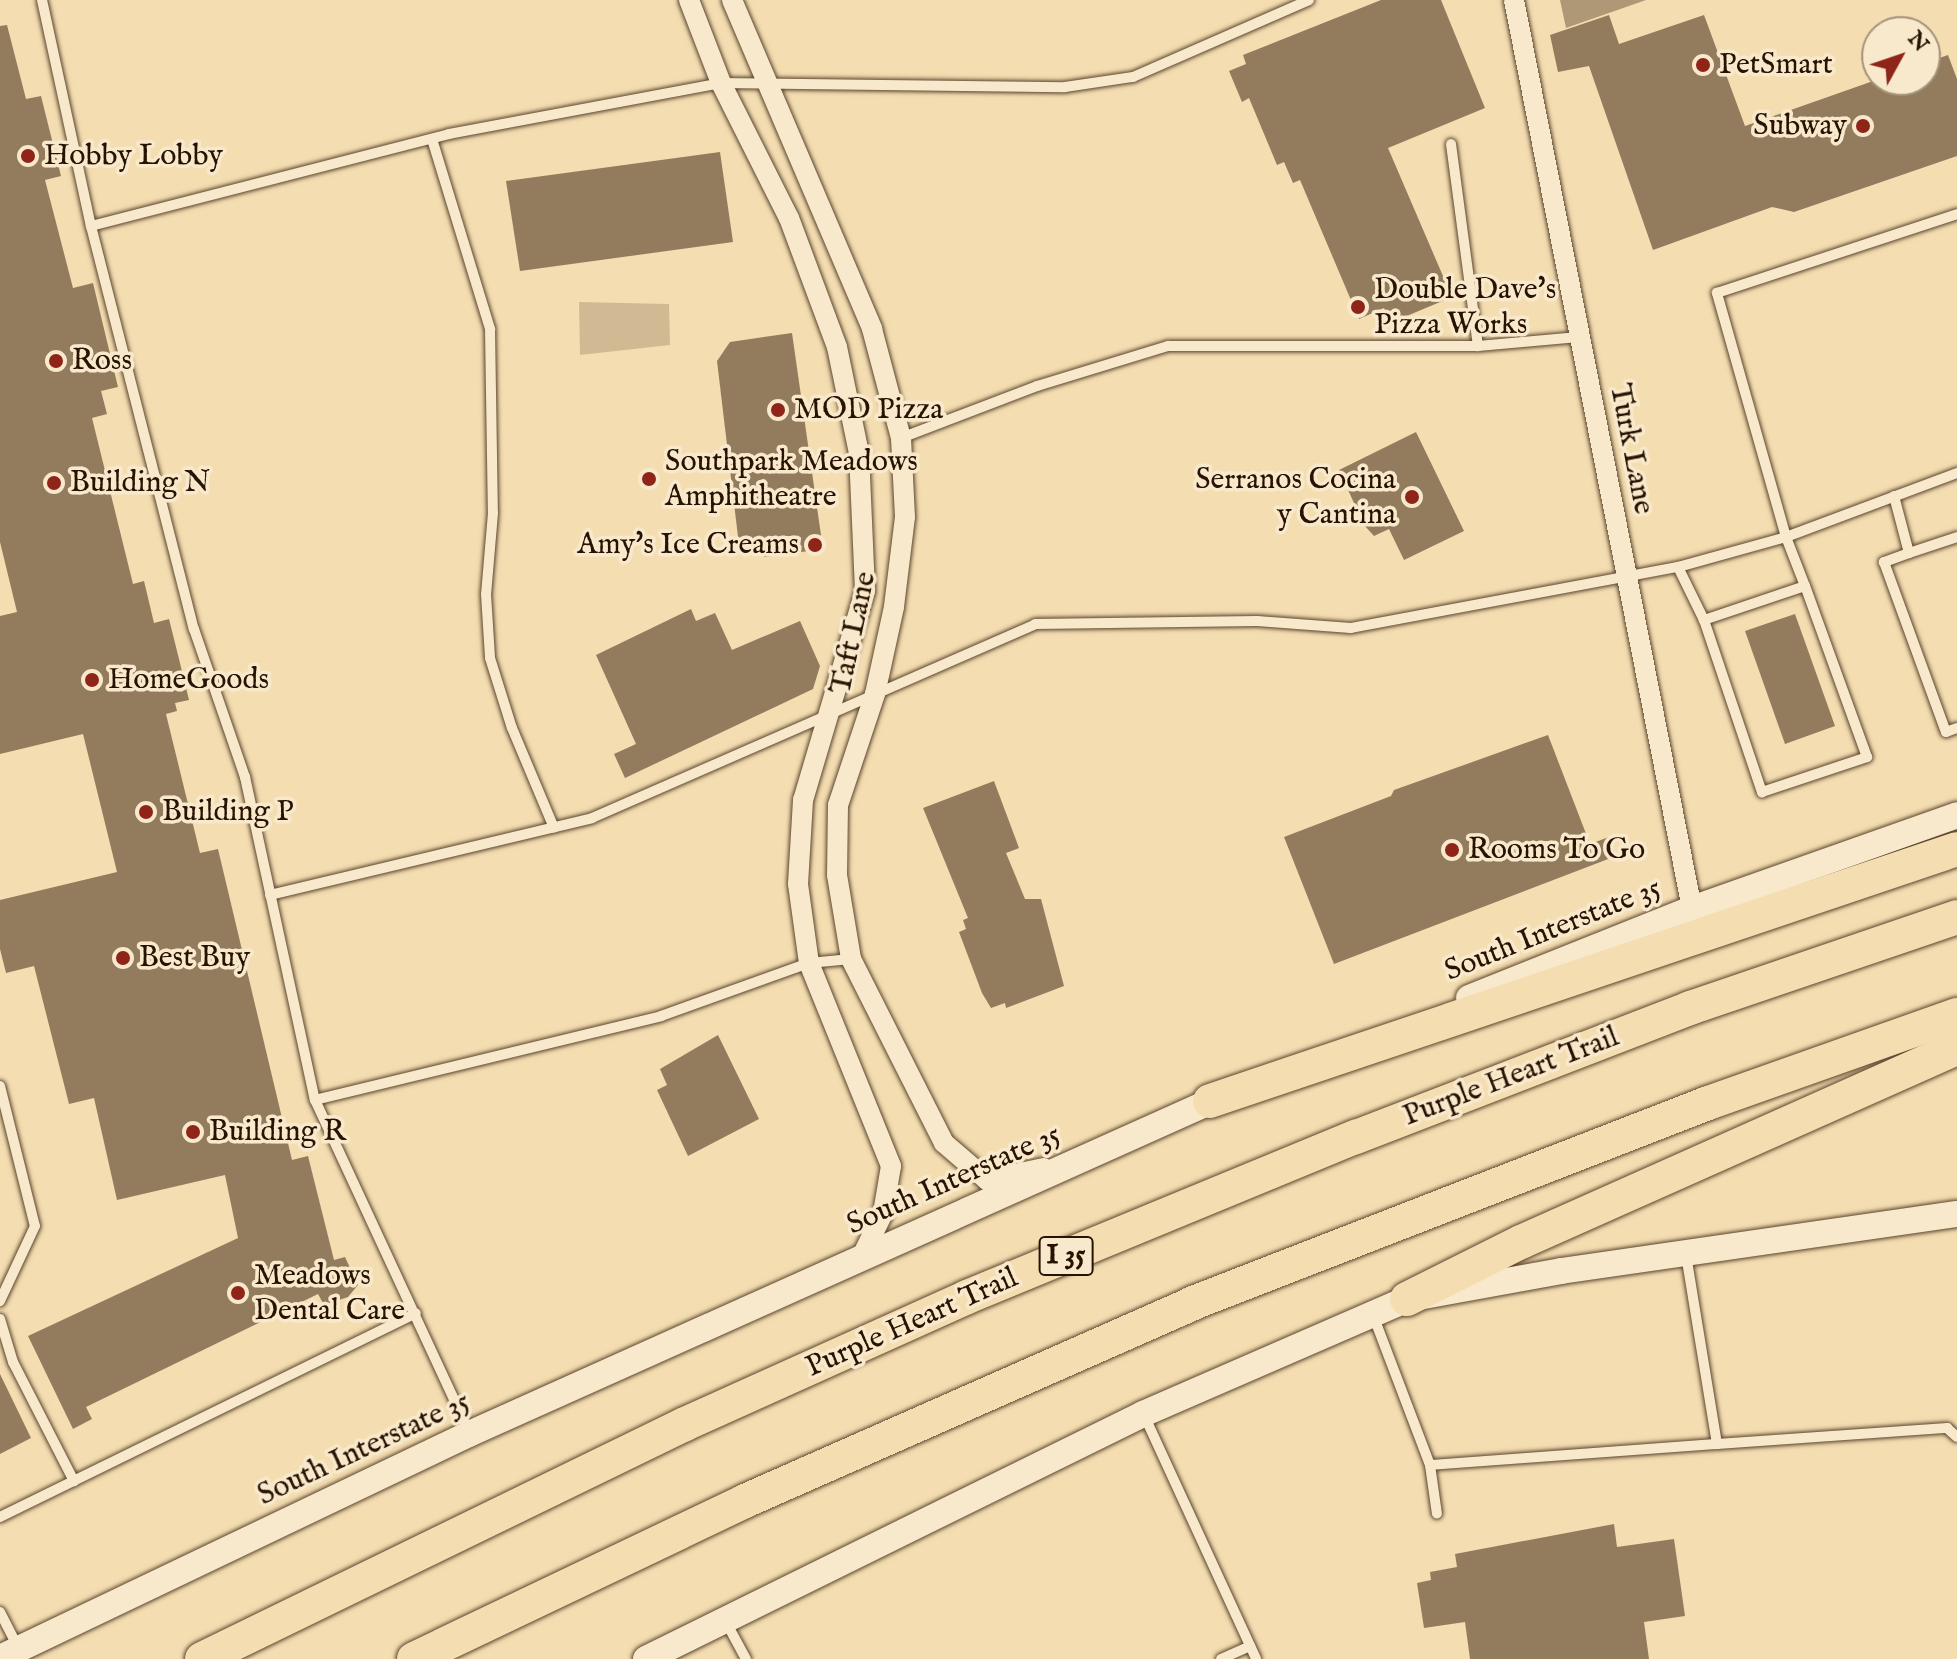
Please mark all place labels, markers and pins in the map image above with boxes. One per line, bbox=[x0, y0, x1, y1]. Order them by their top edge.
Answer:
place label: PetSmart bbox=[1719, 47, 1833, 83]
marker: PetSmart bbox=[1694, 56, 1712, 74]
place label: Subway bbox=[1753, 108, 1847, 144]
marker: Subway bbox=[1854, 117, 1872, 135]
place label: Hobby Lobby bbox=[44, 138, 223, 174]
marker: Hobby Lobby bbox=[19, 147, 37, 165]
place label: Double Dave's Pizza Works bbox=[1374, 272, 1556, 342]
marker: Double Dave's Pizza Works bbox=[1349, 298, 1367, 316]
place label: Ross bbox=[72, 343, 132, 379]
marker: Ross bbox=[47, 352, 65, 370]
place label: MOD Pizza bbox=[794, 392, 943, 428]
marker: MOD Pizza bbox=[769, 401, 787, 419]
place label: Southpark Meadows Amphitheatre bbox=[665, 444, 918, 514]
place label: Serranos Cocina y Cantina bbox=[1195, 462, 1396, 532]
place label: Building N bbox=[70, 465, 210, 501]
marker: Southpark Meadows Amphitheatre bbox=[640, 470, 658, 488]
marker: Building N bbox=[45, 474, 63, 492]
marker: Serranos Cocina y Cantina bbox=[1403, 488, 1421, 506]
place label: Amy's Ice Creams bbox=[577, 527, 799, 563]
marker: Amy's Ice Creams bbox=[806, 536, 824, 554]
place label: HomeGoods bbox=[108, 662, 269, 698]
marker: HomeGoods bbox=[83, 671, 101, 689]
place label: Building P bbox=[162, 794, 294, 830]
marker: Building P bbox=[137, 803, 155, 821]
place label: Rooms To Go bbox=[1468, 832, 1645, 868]
marker: Rooms To Go bbox=[1443, 841, 1461, 859]
place label: Best Buy bbox=[139, 940, 250, 976]
marker: Best Buy bbox=[114, 949, 132, 967]
place label: Building R bbox=[209, 1114, 346, 1150]
marker: Building R bbox=[184, 1123, 202, 1141]
place label: Meadows Dental Care bbox=[254, 1258, 405, 1328]
marker: Meadows Dental Care bbox=[229, 1284, 247, 1302]

